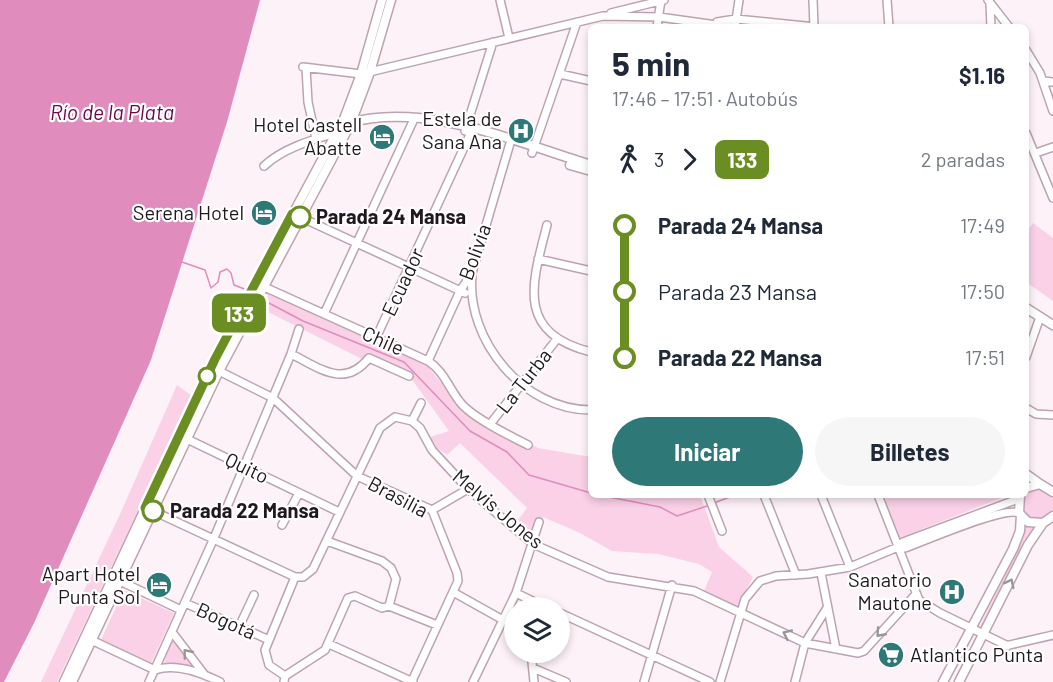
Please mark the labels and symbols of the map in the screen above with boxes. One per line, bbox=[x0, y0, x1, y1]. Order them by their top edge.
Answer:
water label: Río de la Plata bbox=[50, 99, 174, 124]
place label: Estela de Sana Ana bbox=[422, 106, 502, 153]
place label: Hotel Castell Abatte bbox=[253, 112, 362, 159]
hospital icon: Estela de Sana Ana bbox=[506, 116, 536, 146]
hotel icon: Hotel Castell Abatte bbox=[367, 122, 397, 152]
hotel icon: Serena Hotel bbox=[249, 198, 279, 228]
place label: Serena Hotel bbox=[133, 200, 244, 224]
place label: Parada 24 Mansa bbox=[316, 204, 466, 228]
marker: Parada 24 Mansa bbox=[289, 206, 311, 228]
street label: Bolivia bbox=[453, 220, 495, 283]
street label: Ecuador bbox=[376, 244, 428, 320]
line badge: 133 bbox=[204, 294, 274, 332]
street label: Chile bbox=[359, 320, 408, 360]
street label: La Turba bbox=[491, 343, 556, 417]
unlabelled marker bbox=[198, 367, 216, 385]
street label: Quito bbox=[222, 446, 273, 488]
street label: Melvis Jones bbox=[448, 463, 549, 553]
street label: Brasilia bbox=[364, 470, 433, 522]
place label: Parada 22 Mansa bbox=[170, 498, 319, 522]
marker: Parada 22 Mansa bbox=[142, 500, 164, 522]
place label: Apart Hotel Punta Sol bbox=[42, 561, 140, 608]
place label: Sanatorio Mautone bbox=[848, 567, 932, 614]
hotel icon: Apart Hotel Punta Sol bbox=[144, 570, 174, 600]
hospital icon: Sanatorio Mautone bbox=[937, 577, 967, 607]
one-way arrow bbox=[1002, 578, 1014, 589]
street label: Bogotá bbox=[193, 596, 260, 644]
one-way arrow bbox=[876, 627, 887, 637]
one-way arrow bbox=[782, 630, 793, 642]
supermarket icon: Atlantico Punta bbox=[876, 640, 906, 670]
place label: Atlantico Punta bbox=[910, 642, 1043, 666]
one-way arrow bbox=[184, 649, 195, 660]

